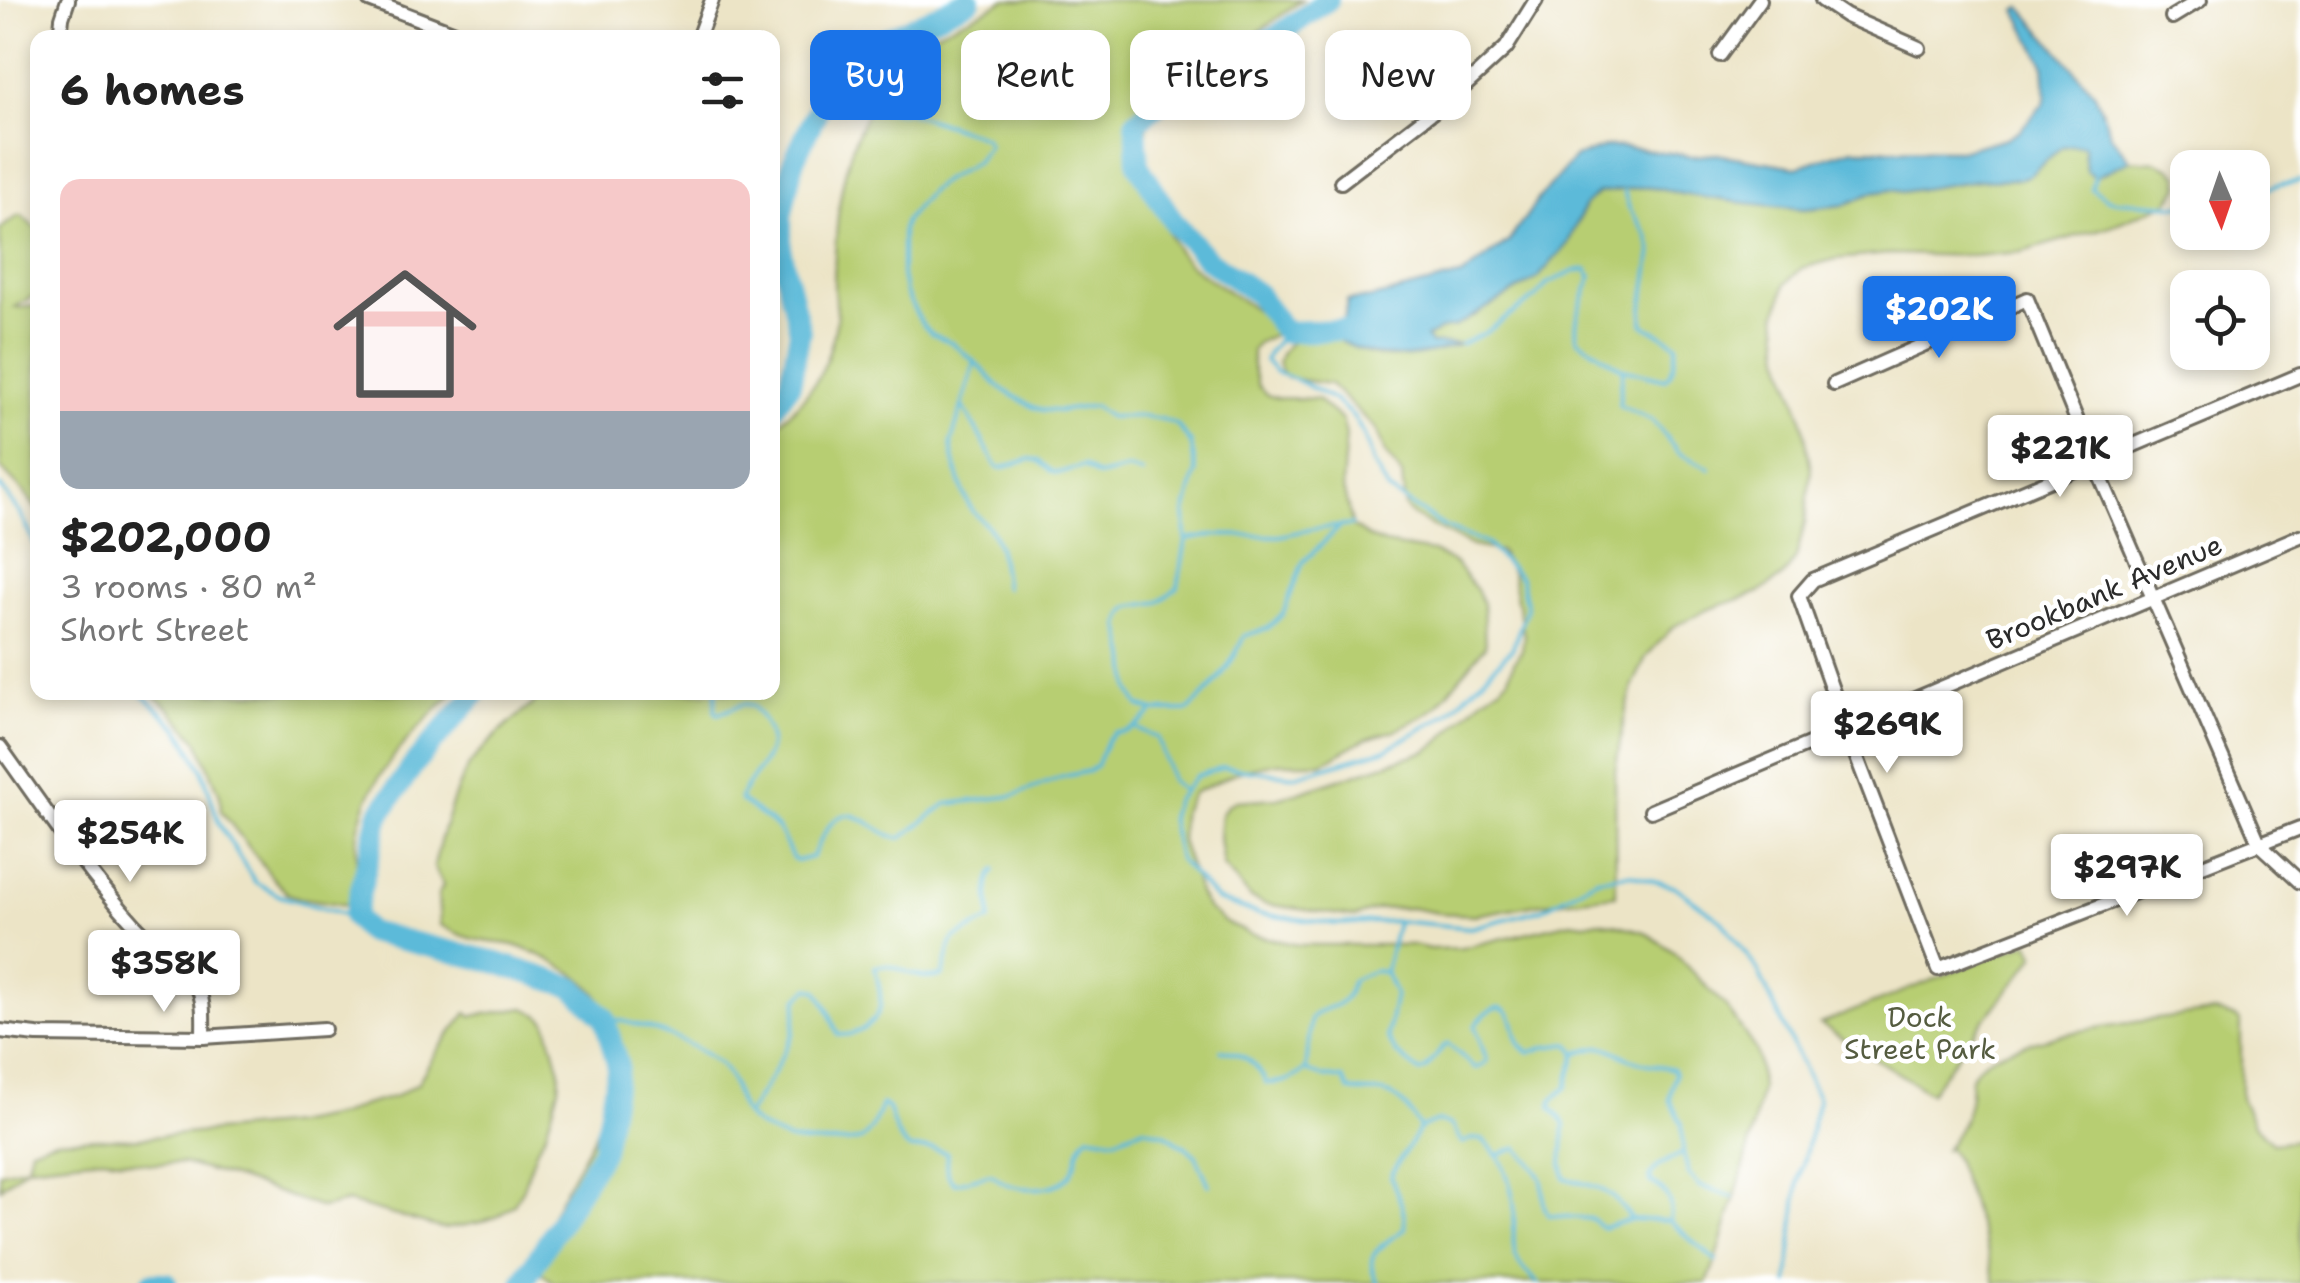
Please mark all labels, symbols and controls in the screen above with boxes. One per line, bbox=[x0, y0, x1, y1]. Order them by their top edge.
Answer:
chip: Buy bbox=[810, 30, 941, 120]
chip: Rent bbox=[961, 30, 1110, 120]
chip: Filters bbox=[1130, 30, 1305, 120]
chip: New bbox=[1325, 30, 1471, 120]
text: 6 homes bbox=[60, 62, 245, 118]
icon: filters bbox=[695, 63, 750, 118]
north arrow bbox=[2170, 150, 2270, 250]
map controls bbox=[2170, 150, 2270, 370]
icon: home bbox=[315, 244, 495, 424]
button: locate bbox=[2170, 270, 2270, 370]
pin: $202K bbox=[1869, 276, 2009, 361]
text: $202K bbox=[1885, 287, 1993, 330]
pin: $221K bbox=[1990, 415, 2130, 500]
text: $221K bbox=[2010, 426, 2110, 469]
text: $202,000 bbox=[60, 509, 272, 565]
street label: Brookbank Avenue bbox=[1980, 525, 2228, 659]
text: 3 rooms · 80 m² bbox=[60, 565, 317, 608]
text: Short Street bbox=[60, 608, 249, 651]
pin: $269K bbox=[1817, 691, 1957, 776]
text: $269K bbox=[1833, 702, 1941, 745]
pin: $254K bbox=[60, 800, 200, 885]
text: $254K bbox=[76, 811, 184, 854]
pin: $297K bbox=[2057, 834, 2197, 919]
text: $297K bbox=[2073, 845, 2181, 888]
pin: $358K bbox=[94, 930, 234, 1015]
text: $358K bbox=[110, 941, 218, 984]
park label: Dock Street Park bbox=[1844, 998, 1996, 1068]

